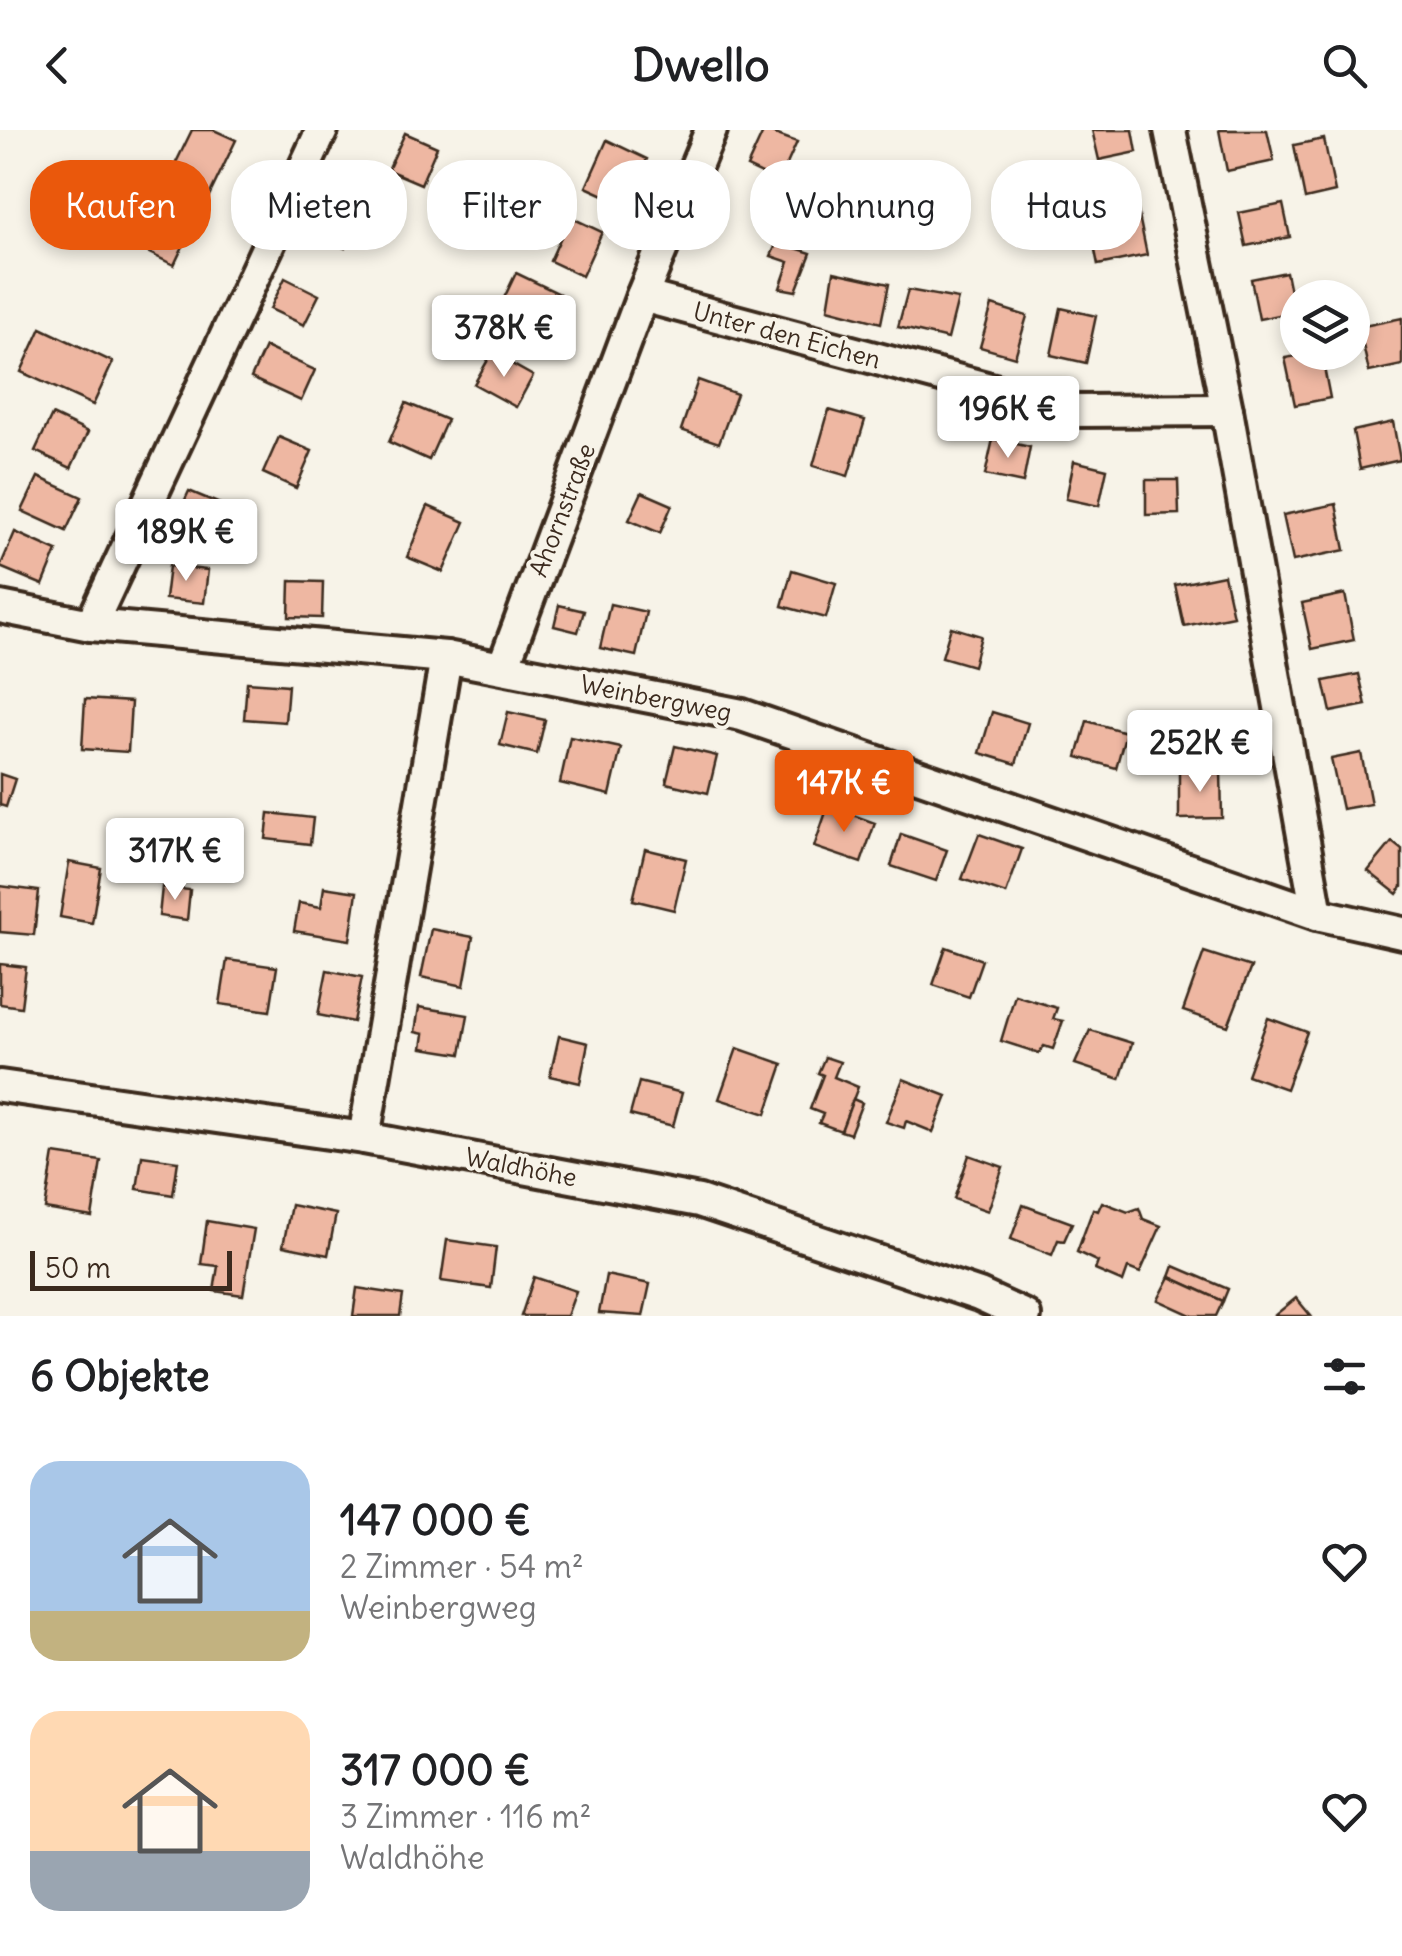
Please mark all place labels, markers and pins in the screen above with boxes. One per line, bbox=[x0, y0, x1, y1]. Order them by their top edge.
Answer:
pin: 378K € bbox=[423, 295, 585, 380]
pin: 196K € bbox=[927, 376, 1089, 461]
pin: 189K € bbox=[105, 499, 267, 584]
pin: 252K € bbox=[1119, 710, 1281, 795]
pin: 147K € bbox=[763, 750, 925, 835]
pin: 317K € bbox=[94, 818, 256, 903]

